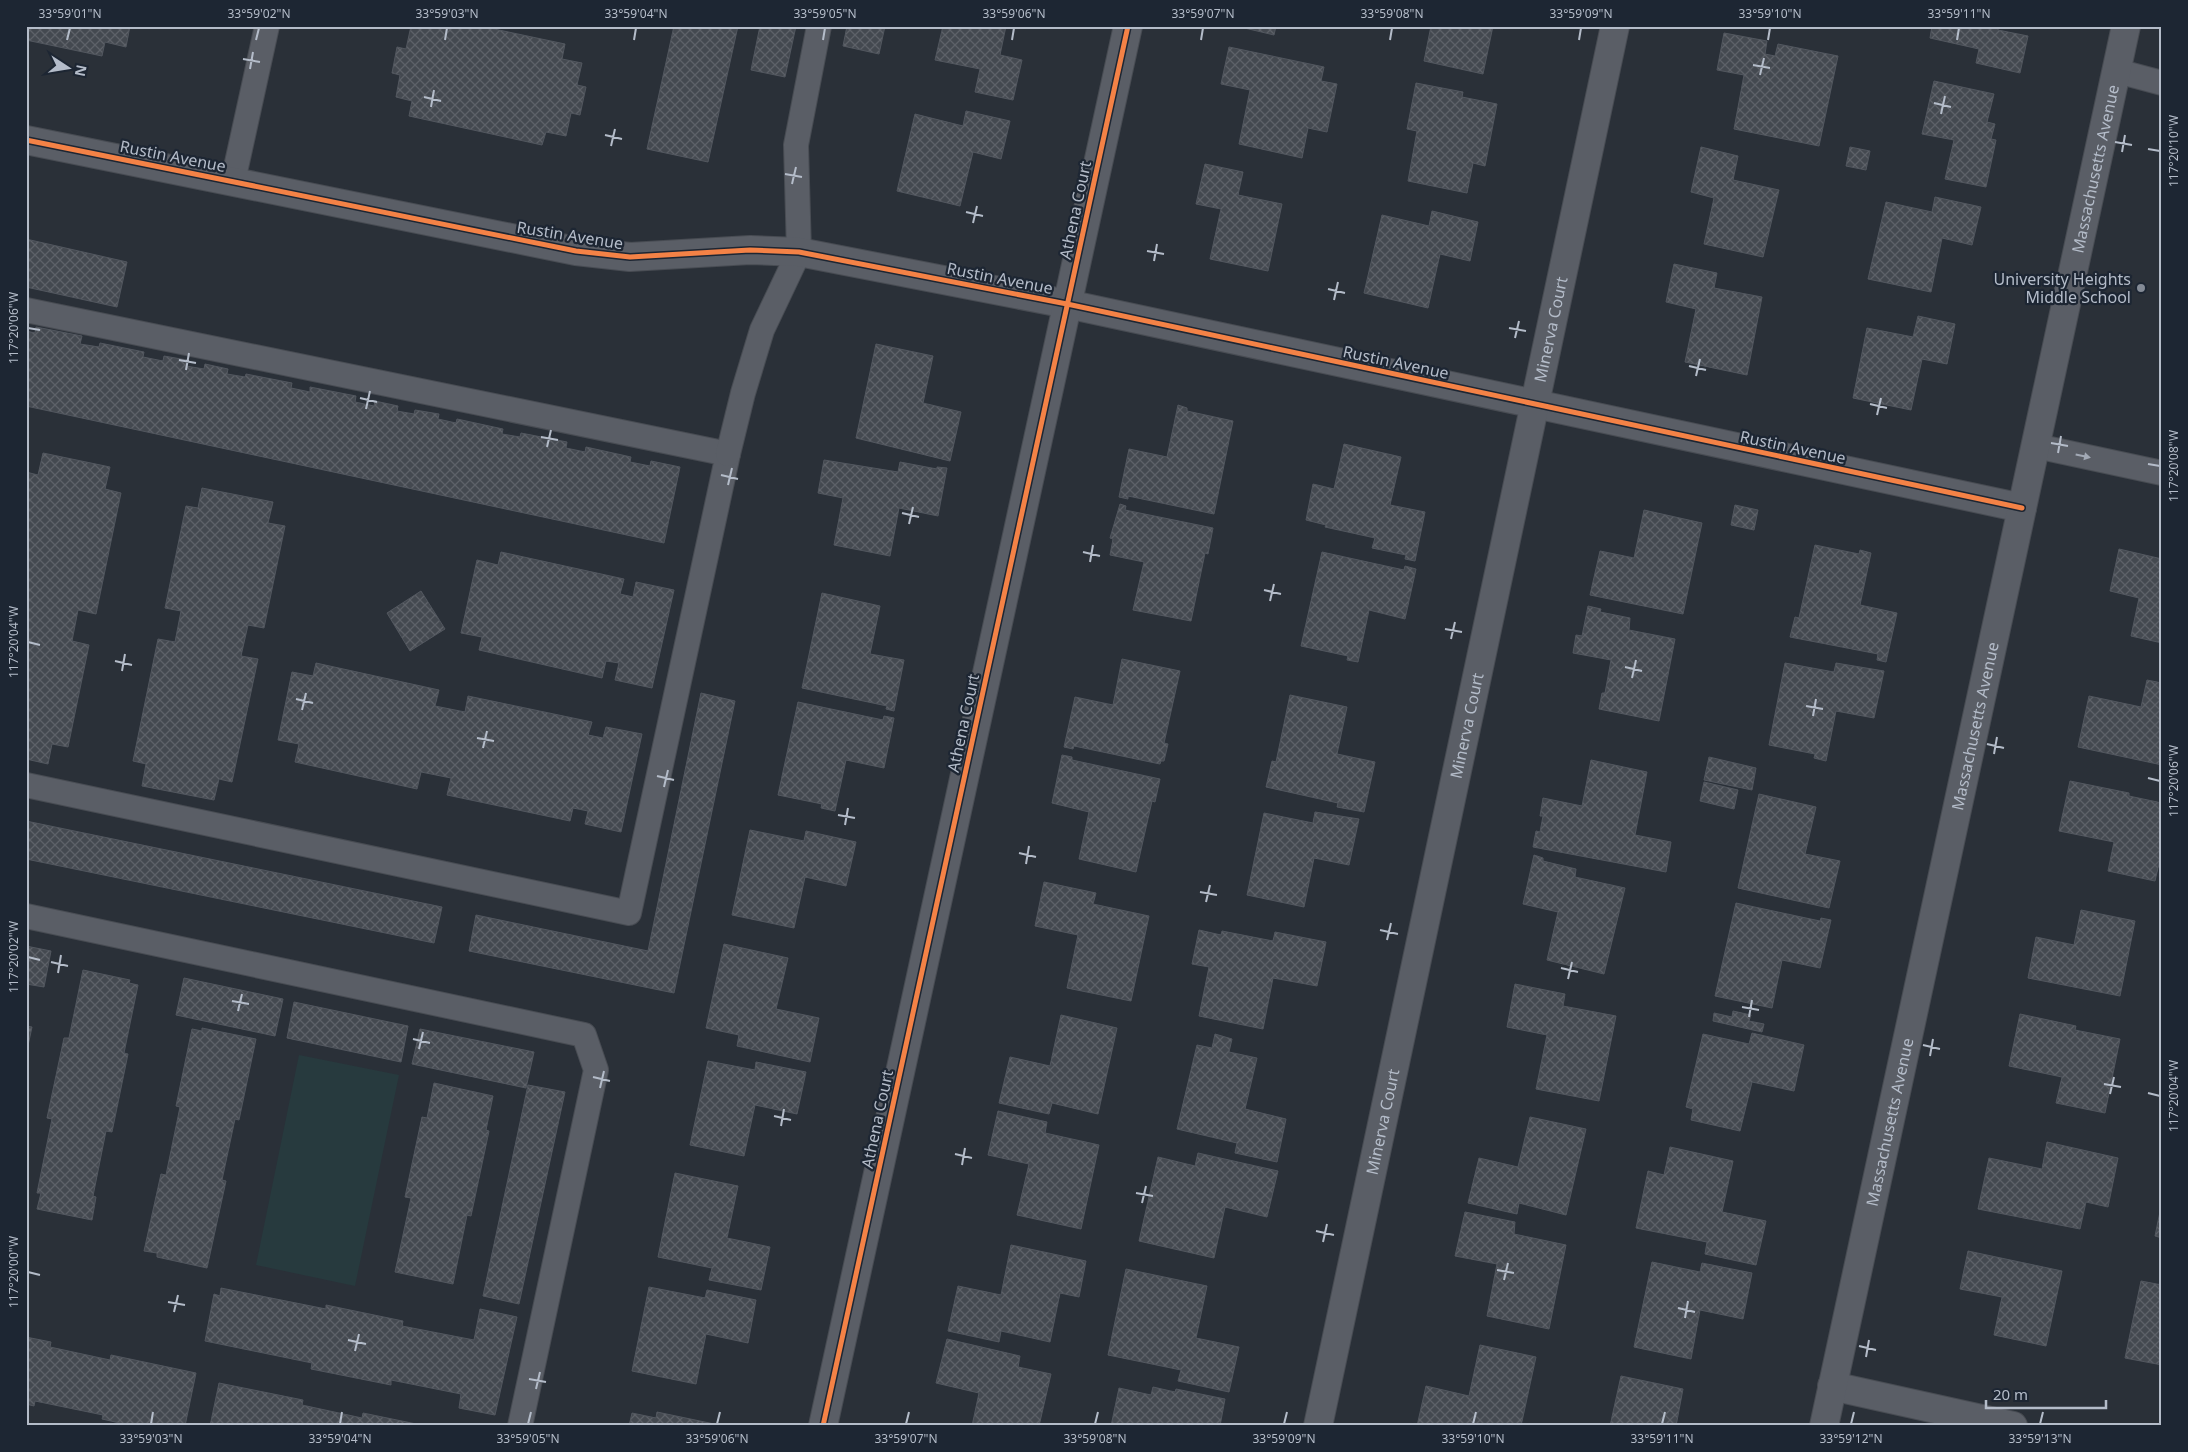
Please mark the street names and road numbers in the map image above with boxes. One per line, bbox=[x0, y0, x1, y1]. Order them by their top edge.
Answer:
street label: Massachusetts Avenue bbox=[2066, 83, 2124, 255]
street label: Rustin Avenue bbox=[118, 135, 228, 177]
street label: Athena Court bbox=[1054, 159, 1096, 261]
street label: Rustin Avenue bbox=[515, 216, 625, 254]
street label: Rustin Avenue bbox=[945, 257, 1055, 299]
street label: Minerva Court bbox=[1529, 274, 1573, 384]
street label: Rustin Avenue bbox=[1341, 340, 1451, 384]
street label: Rustin Avenue bbox=[1738, 425, 1848, 469]
street label: Massachusetts Avenue bbox=[1946, 640, 2004, 812]
street label: Minerva Court bbox=[1445, 670, 1489, 780]
street label: Athena Court bbox=[942, 672, 984, 774]
street label: Massachusetts Avenue bbox=[1861, 1036, 1918, 1208]
street label: Minerva Court bbox=[1361, 1067, 1405, 1177]
street label: Athena Court bbox=[856, 1068, 898, 1170]

